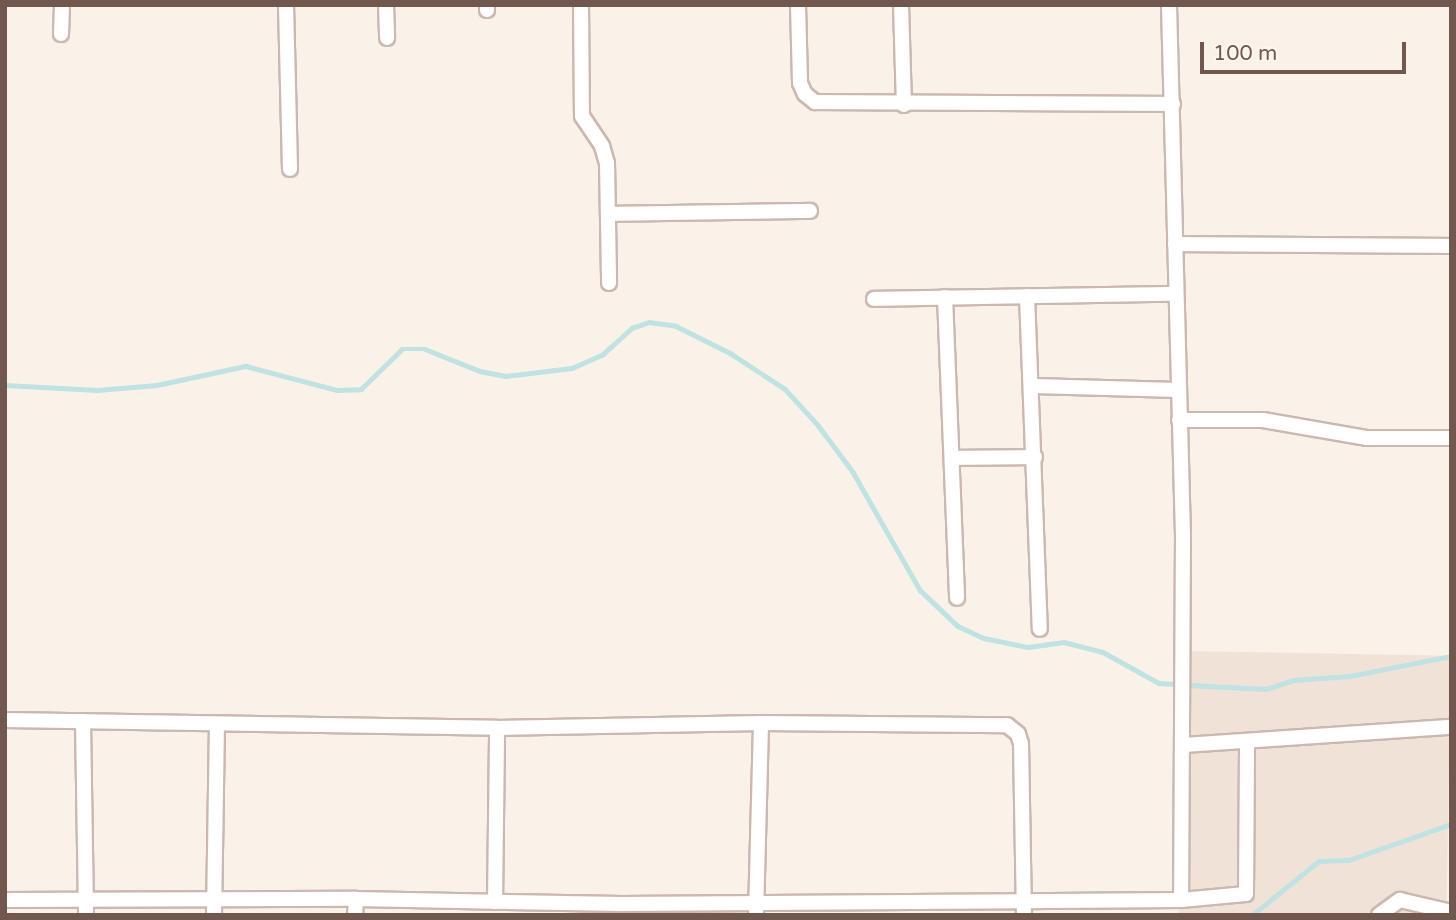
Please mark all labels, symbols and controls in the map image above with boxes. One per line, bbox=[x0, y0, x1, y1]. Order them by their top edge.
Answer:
scale bar bbox=[1204, 28, 1410, 72]
text: 100 m bbox=[1213, 41, 1277, 66]

